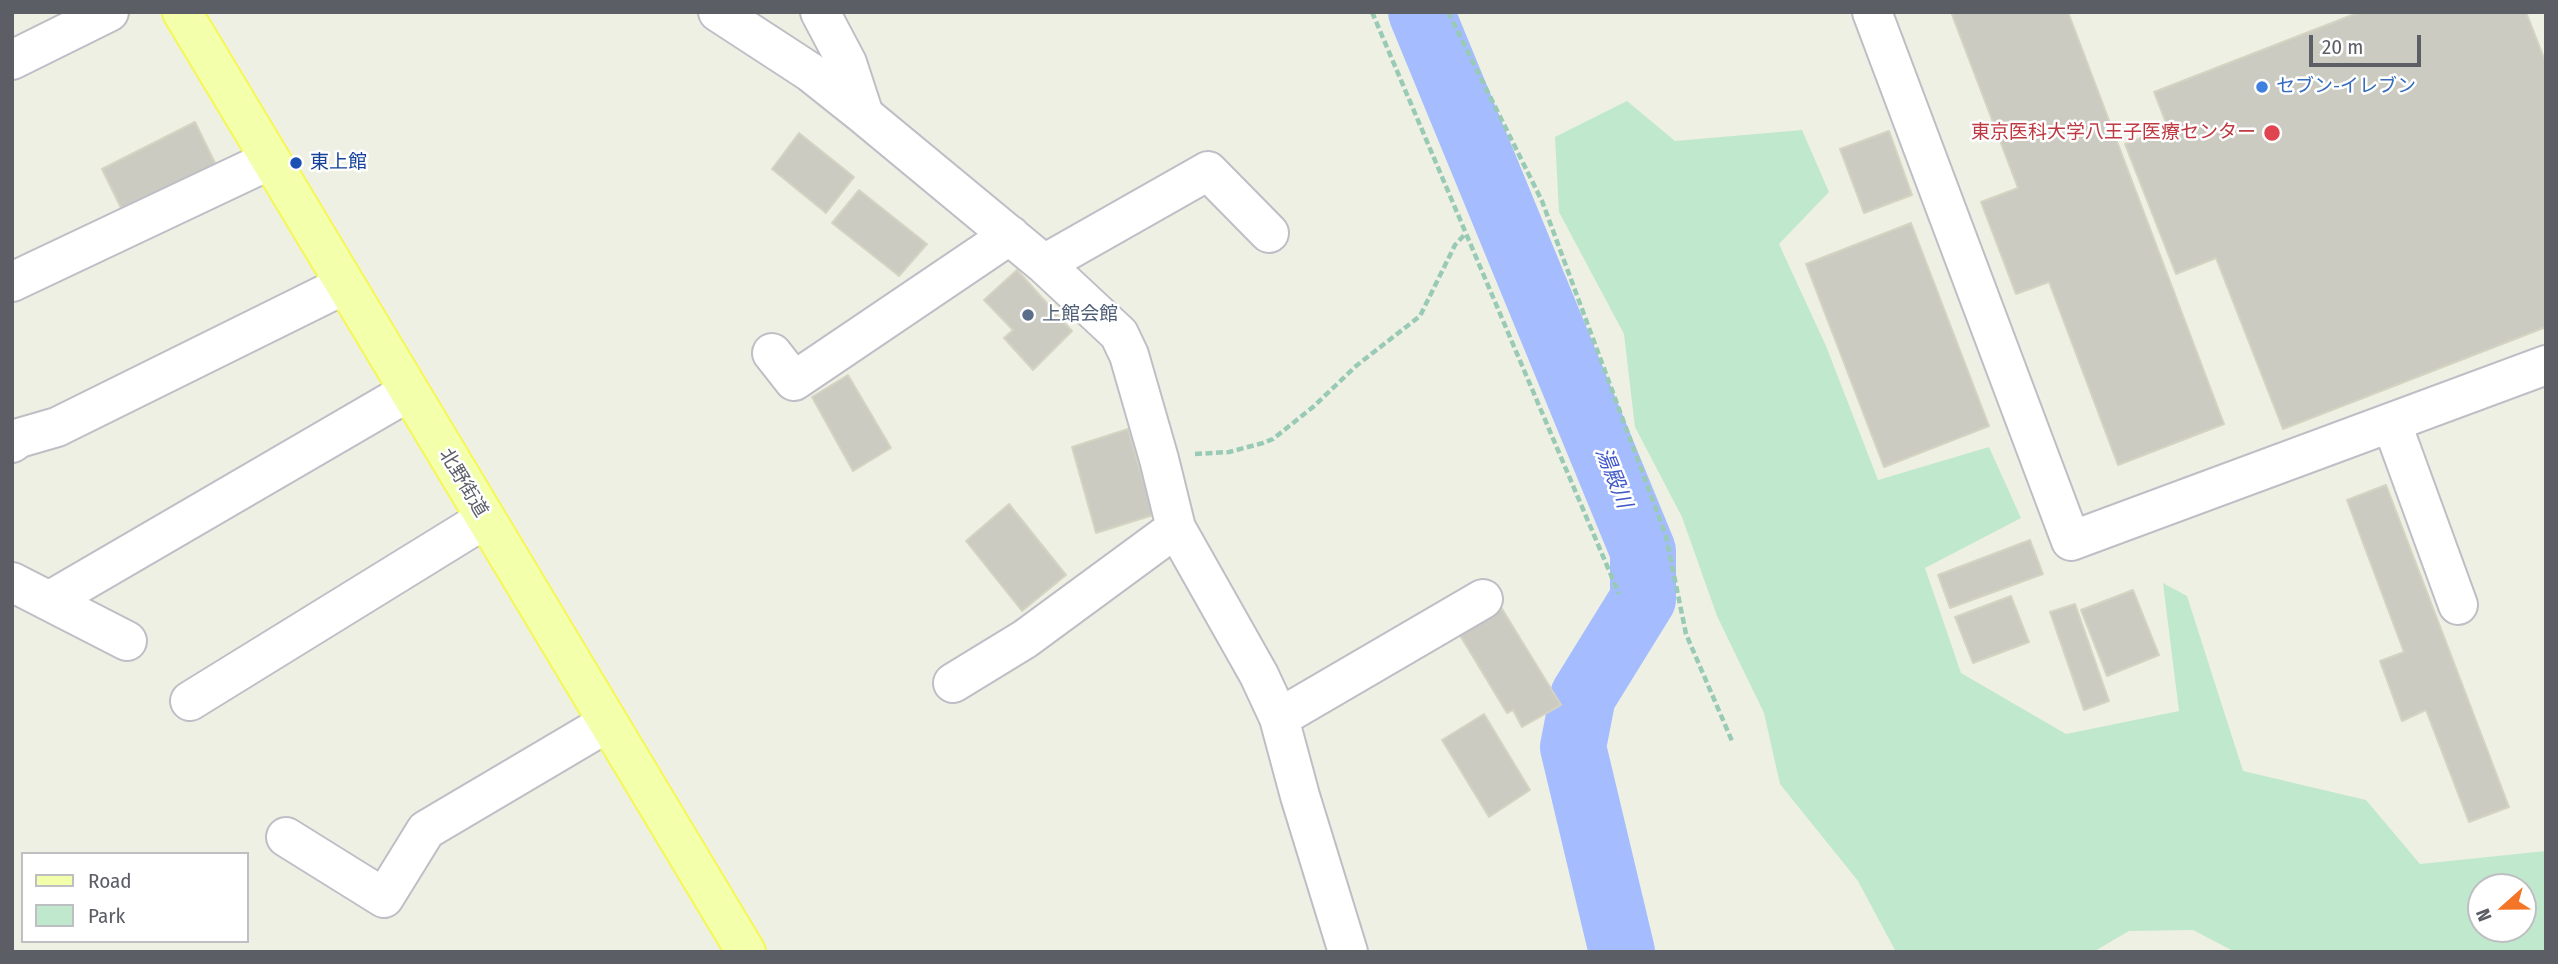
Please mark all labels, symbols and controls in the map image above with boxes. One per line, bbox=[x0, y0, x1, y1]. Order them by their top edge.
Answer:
scale bar bbox=[2313, 21, 2425, 65]
text: 20 m bbox=[2322, 34, 2363, 60]
place label: セブン-イレブン bbox=[2276, 76, 2416, 98]
marker: セブン-イレブン bbox=[2254, 79, 2270, 95]
place label: 東京医科大学八王子医療センター bbox=[1971, 122, 2256, 144]
marker: 東京医科大学八王子医療センター bbox=[2262, 123, 2282, 143]
place label: 東上館 bbox=[310, 152, 367, 174]
marker: 東上館 bbox=[288, 155, 304, 171]
place label: 上館会館 bbox=[1042, 304, 1118, 326]
marker: 上館会館 bbox=[1020, 307, 1036, 323]
water label: 湯殿川 bbox=[1590, 444, 1636, 512]
street label: 北野街道 bbox=[434, 445, 492, 521]
legend bbox=[21, 852, 248, 943]
text: Road bbox=[88, 868, 132, 894]
north arrow bbox=[2467, 873, 2537, 943]
text: Park bbox=[88, 903, 125, 929]
text: N bbox=[2471, 906, 2497, 924]

